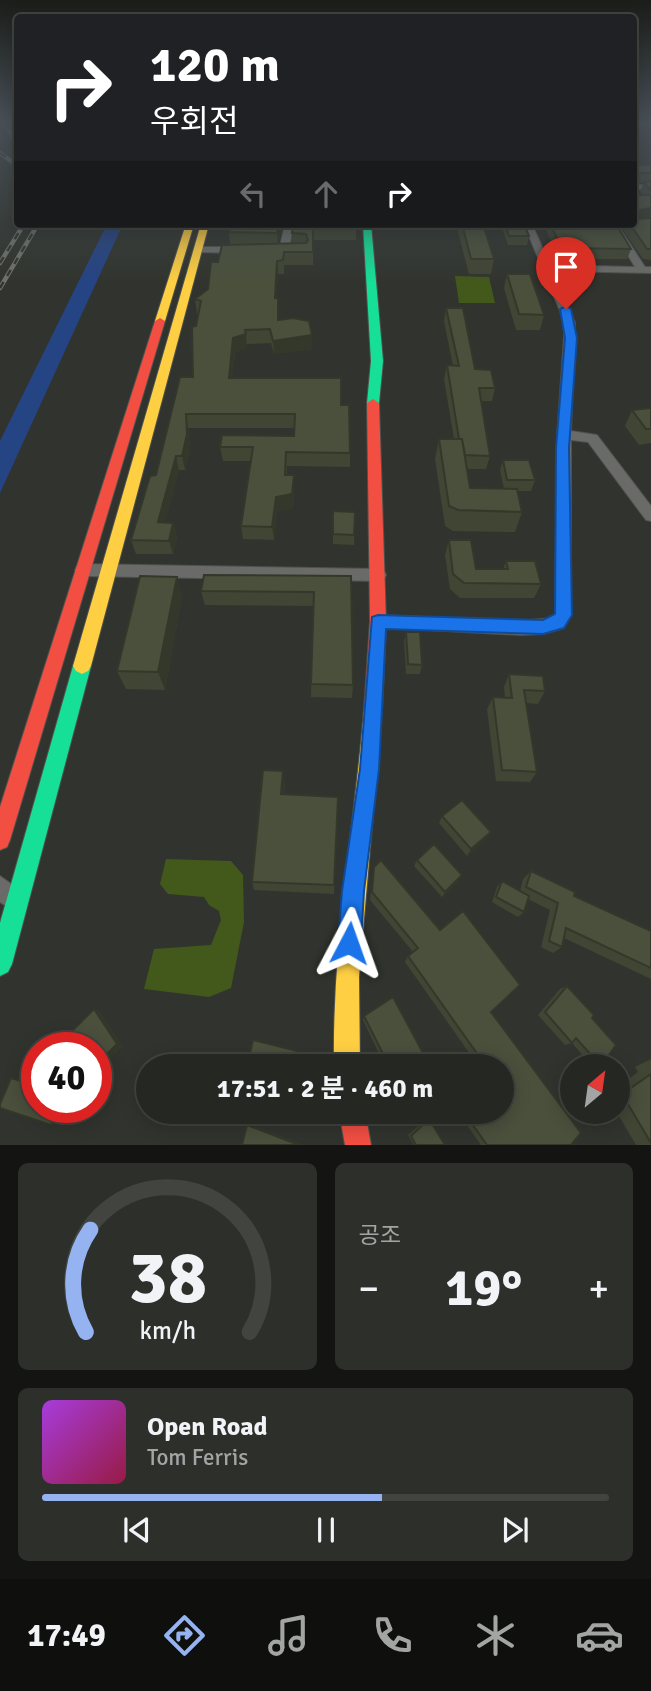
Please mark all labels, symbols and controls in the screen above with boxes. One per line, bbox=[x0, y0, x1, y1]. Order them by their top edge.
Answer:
text: 120 m bbox=[150, 35, 280, 95]
icon: right bbox=[35, 42, 126, 133]
text: 우회전 bbox=[150, 102, 238, 141]
icon: left bbox=[234, 175, 272, 213]
icon: ahead bbox=[307, 175, 345, 213]
icon: right bbox=[380, 175, 418, 213]
pin bbox=[536, 237, 596, 309]
icon: arrive bbox=[547, 248, 585, 286]
position arrow bbox=[312, 906, 386, 980]
speed limit sign: 40 bbox=[21, 1032, 112, 1123]
north arrow bbox=[560, 1054, 630, 1124]
map controls bbox=[560, 1054, 630, 1124]
text: 17:51 · 2 분 · 460 m bbox=[217, 1073, 433, 1105]
text: 공조 bbox=[359, 1221, 401, 1250]
text: 38 bbox=[128, 1235, 207, 1324]
text: 19° bbox=[445, 1256, 522, 1320]
text: − bbox=[359, 1265, 379, 1312]
text: + bbox=[588, 1265, 609, 1312]
text: km/h bbox=[139, 1315, 196, 1346]
text: Open Road bbox=[147, 1411, 268, 1443]
text: Tom Ferris bbox=[147, 1443, 248, 1472]
icon: previous bbox=[118, 1511, 156, 1549]
icon: pause bbox=[307, 1511, 345, 1549]
icon: next bbox=[496, 1511, 534, 1549]
icon: directions bbox=[160, 1611, 209, 1660]
icon: music bbox=[264, 1611, 313, 1660]
icon: phone bbox=[368, 1611, 417, 1660]
icon: climate bbox=[471, 1611, 520, 1660]
icon: car bbox=[575, 1611, 624, 1660]
text: 17:49 bbox=[27, 1616, 106, 1655]

